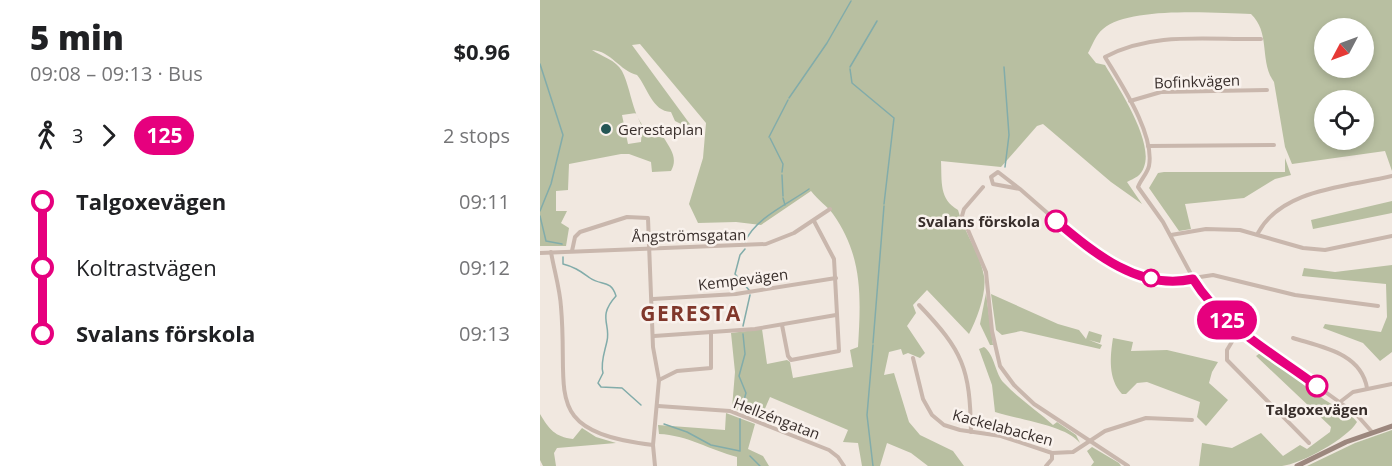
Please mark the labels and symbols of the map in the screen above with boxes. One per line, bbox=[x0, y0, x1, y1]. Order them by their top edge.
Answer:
north arrow bbox=[1314, 18, 1374, 78]
street label: Bofinkvägen bbox=[1154, 70, 1240, 92]
place label: Gerestaplan bbox=[618, 119, 703, 139]
marker: Gerestaplan bbox=[599, 122, 613, 136]
marker: Svalans förskola bbox=[1045, 210, 1067, 232]
place label: Svalans förskola bbox=[918, 211, 1040, 231]
street label: Ångströmsgatan bbox=[631, 224, 747, 246]
street label: Kempevägen bbox=[697, 264, 789, 294]
unlabelled marker bbox=[1142, 269, 1160, 287]
district label: GERESTA bbox=[640, 299, 742, 327]
line badge: 125 bbox=[1192, 300, 1262, 340]
marker: Talgoxevägen bbox=[1306, 375, 1328, 397]
street label: Hellzéngatan bbox=[731, 392, 823, 444]
place label: Talgoxevägen bbox=[1266, 399, 1368, 419]
street label: Kackelabacken bbox=[951, 404, 1055, 450]

